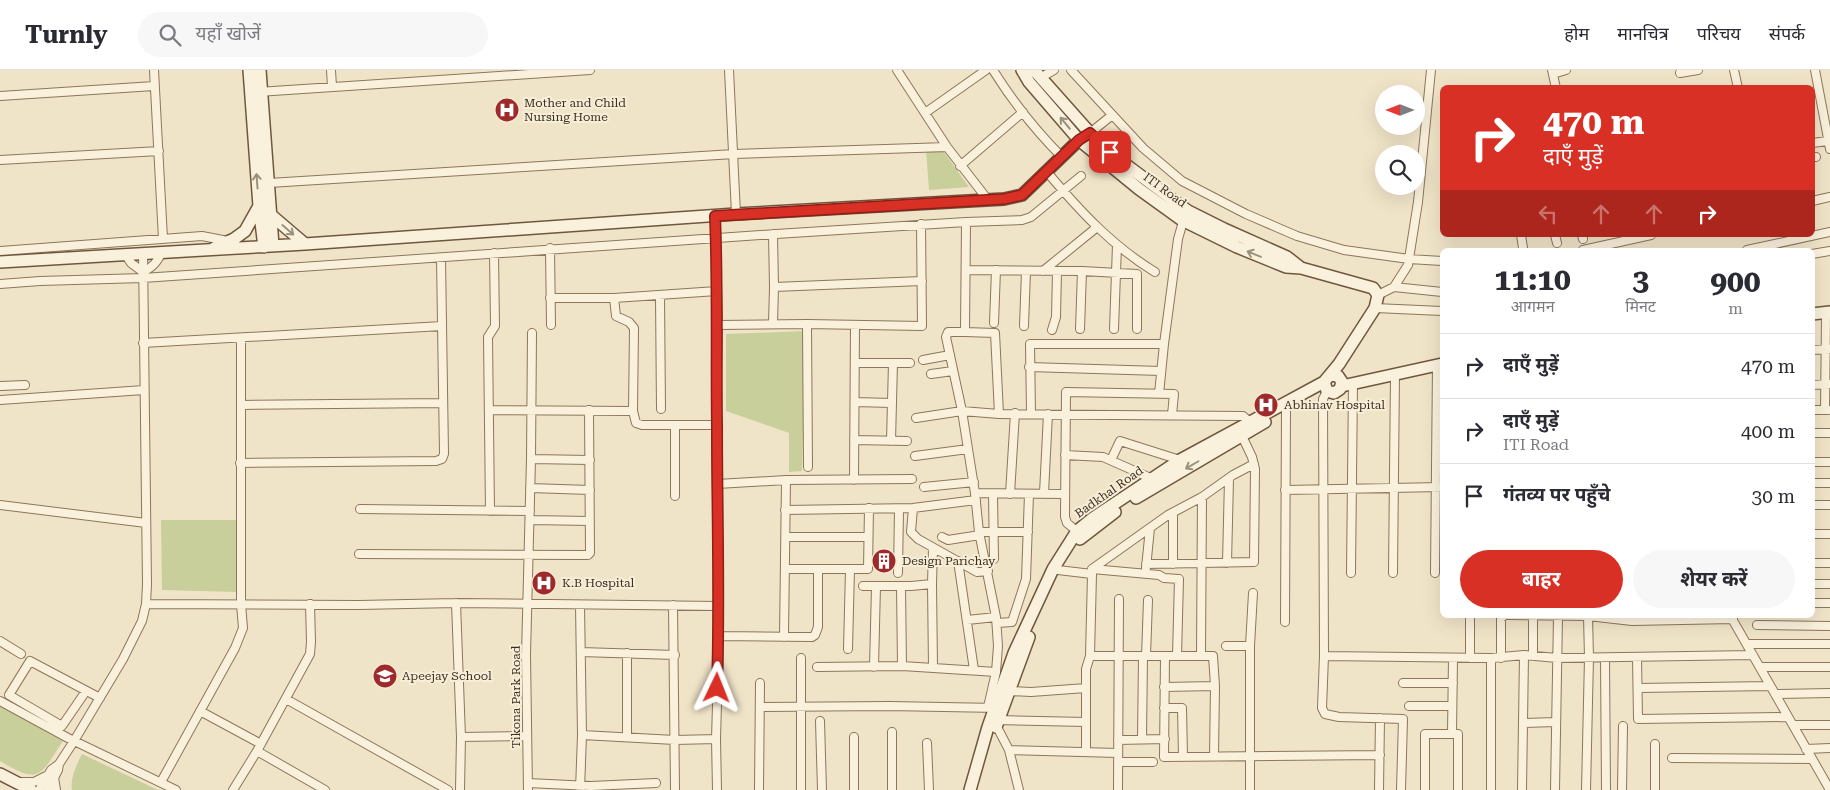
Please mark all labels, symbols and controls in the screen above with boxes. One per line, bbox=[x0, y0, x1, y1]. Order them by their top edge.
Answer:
search box bbox=[138, 12, 488, 57]
text: Turnly bbox=[25, 21, 108, 49]
icon: search bbox=[156, 21, 184, 49]
text: यहाँ खोजें bbox=[196, 22, 261, 45]
text: होम bbox=[1564, 23, 1589, 44]
text: मानचित्र bbox=[1617, 23, 1669, 44]
text: परिचय bbox=[1697, 23, 1741, 44]
text: संपर्क bbox=[1769, 23, 1805, 44]
north arrow bbox=[1375, 85, 1425, 135]
map controls bbox=[1375, 85, 1425, 195]
place label: Mother and Child Nursing Home bbox=[524, 96, 626, 124]
hospital icon: Mother and Child Nursing Home bbox=[494, 97, 520, 123]
text: 470 m bbox=[1543, 102, 1644, 143]
icon: right bbox=[1460, 105, 1525, 170]
one-way arrow bbox=[1060, 117, 1071, 130]
pin bbox=[1089, 131, 1131, 173]
icon: arrive bbox=[1096, 138, 1124, 166]
text: दाएँ मुड़ें bbox=[1543, 144, 1603, 169]
button: search bbox=[1375, 145, 1425, 195]
street label: ITI Road bbox=[1141, 170, 1189, 210]
one-way arrow bbox=[252, 173, 262, 189]
icon: left bbox=[1534, 200, 1562, 228]
icon: ahead bbox=[1587, 200, 1615, 228]
icon: ahead bbox=[1640, 200, 1668, 228]
icon: right bbox=[1693, 200, 1721, 228]
one-way arrow bbox=[281, 224, 294, 236]
one-way arrow bbox=[1247, 249, 1262, 258]
text: 11:10 bbox=[1494, 262, 1571, 297]
text: 3 bbox=[1632, 262, 1649, 297]
text: 900 bbox=[1710, 264, 1761, 299]
text: आगमन bbox=[1511, 297, 1555, 316]
text: मिनट bbox=[1625, 297, 1656, 316]
text: m bbox=[1728, 299, 1743, 318]
icon: right bbox=[1460, 352, 1488, 380]
text: दाएँ मुड़ें bbox=[1503, 353, 1559, 376]
text: 470 m bbox=[1741, 355, 1795, 378]
hospital icon: Abhinav Hospital bbox=[1253, 392, 1279, 418]
place label: Abhinav Hospital bbox=[1284, 398, 1385, 412]
text: दाएँ मुड़ें bbox=[1503, 409, 1559, 432]
icon: right bbox=[1460, 417, 1488, 445]
text: 400 m bbox=[1741, 420, 1795, 443]
text: ITI Road bbox=[1503, 435, 1569, 454]
one-way arrow bbox=[1184, 460, 1199, 470]
street label: Badkhal Road bbox=[1072, 463, 1146, 521]
icon: arrive bbox=[1460, 482, 1488, 510]
text: गंतव्य पर पहुँचे bbox=[1503, 483, 1610, 506]
text: 30 m bbox=[1752, 485, 1795, 508]
building icon: Design Parichay bbox=[871, 548, 897, 574]
button: बाहर bbox=[1460, 550, 1623, 608]
button: शेयर करें bbox=[1633, 550, 1795, 608]
place label: Design Parichay bbox=[902, 554, 996, 568]
hospital icon: K.B Hospital bbox=[531, 570, 557, 596]
place label: K.B Hospital bbox=[562, 576, 635, 590]
street label: Tikona Park Road bbox=[509, 645, 523, 748]
position arrow bbox=[690, 661, 742, 713]
school or university icon: Apeejay School bbox=[372, 663, 398, 689]
place label: Apeejay School bbox=[402, 669, 492, 683]

